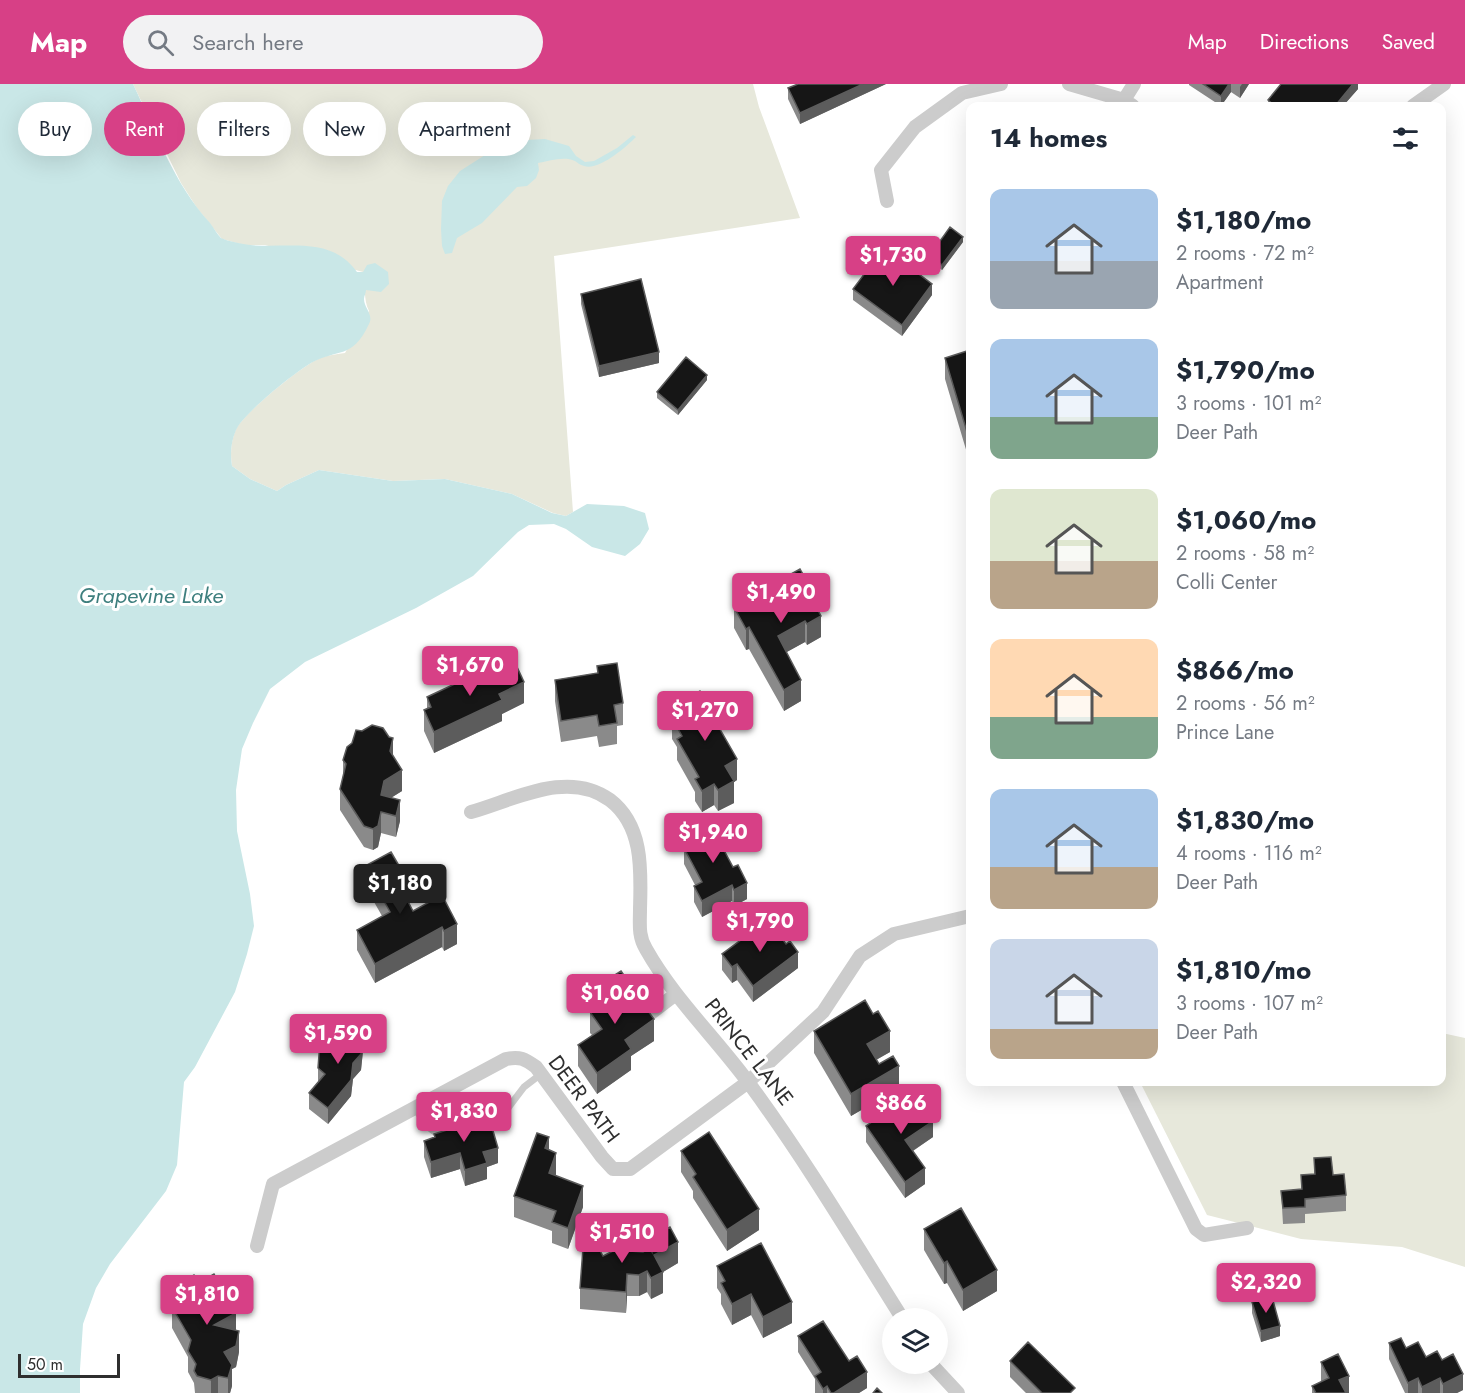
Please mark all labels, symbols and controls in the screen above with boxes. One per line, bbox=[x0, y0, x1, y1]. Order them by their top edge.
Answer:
search box bbox=[123, 15, 543, 69]
text: Map bbox=[30, 22, 87, 63]
icon: search bbox=[144, 26, 177, 59]
text: Search here bbox=[192, 26, 304, 58]
text: Map bbox=[1188, 27, 1227, 57]
text: Directions bbox=[1260, 27, 1349, 57]
text: Saved bbox=[1382, 27, 1435, 57]
chip: Buy bbox=[18, 102, 92, 156]
chip: Rent bbox=[104, 102, 185, 156]
chip: Filters bbox=[197, 102, 291, 156]
chip: New bbox=[303, 102, 386, 156]
chip: Apartment bbox=[398, 102, 531, 156]
text: 14 homes bbox=[990, 119, 1107, 157]
icon: filters bbox=[1389, 122, 1422, 155]
text: $1,180/mo bbox=[1176, 201, 1311, 239]
icon: home bbox=[1038, 213, 1110, 285]
pin: $1,730 bbox=[844, 236, 942, 287]
text: 2 rooms · 72 m² bbox=[1176, 239, 1314, 268]
text: $1,730 bbox=[860, 241, 926, 270]
text: Apartment bbox=[1176, 268, 1263, 297]
text: $1,790/mo bbox=[1176, 351, 1315, 389]
icon: home bbox=[1038, 363, 1110, 435]
text: 3 rooms · 101 m² bbox=[1176, 389, 1322, 418]
text: Deer Path bbox=[1176, 418, 1258, 447]
text: $1,060/mo bbox=[1176, 501, 1316, 539]
icon: home bbox=[1038, 513, 1110, 585]
text: 2 rooms · 58 m² bbox=[1176, 539, 1314, 568]
text: Colli Center bbox=[1176, 568, 1277, 597]
pin: $1,490 bbox=[732, 573, 830, 624]
text: $1,490 bbox=[746, 578, 816, 607]
water label: Grapevine Lake bbox=[79, 579, 223, 611]
pin: $1,670 bbox=[421, 646, 519, 697]
text: $1,670 bbox=[436, 651, 504, 680]
text: $866/mo bbox=[1176, 651, 1294, 689]
icon: home bbox=[1038, 663, 1110, 735]
text: 2 rooms · 56 m² bbox=[1176, 689, 1315, 718]
pin: $1,270 bbox=[656, 691, 754, 742]
text: $1,270 bbox=[671, 696, 739, 725]
text: Prince Lane bbox=[1176, 718, 1274, 747]
text: $1,830/mo bbox=[1176, 801, 1314, 839]
pin: $1,940 bbox=[664, 813, 762, 864]
icon: home bbox=[1038, 813, 1110, 885]
text: $1,940 bbox=[678, 818, 748, 847]
text: 4 rooms · 116 m² bbox=[1176, 839, 1322, 868]
pin: $1,180 bbox=[351, 864, 449, 915]
text: Deer Path bbox=[1176, 868, 1258, 897]
text: $1,180 bbox=[367, 869, 433, 898]
pin: $1,790 bbox=[711, 902, 809, 953]
text: $1,790 bbox=[726, 907, 794, 936]
text: $1,810/mo bbox=[1176, 951, 1311, 989]
icon: home bbox=[1038, 963, 1110, 1035]
pin: $1,060 bbox=[566, 974, 664, 1025]
text: $1,060 bbox=[581, 979, 649, 1008]
text: 3 rooms · 107 m² bbox=[1176, 989, 1323, 1018]
street label: PRINCE LANE bbox=[698, 992, 800, 1112]
pin: $1,590 bbox=[289, 1014, 387, 1065]
text: Deer Path bbox=[1176, 1018, 1258, 1047]
text: $1,590 bbox=[304, 1019, 372, 1048]
street label: DEER PATH bbox=[541, 1049, 627, 1149]
pin: $866 bbox=[865, 1084, 937, 1135]
text: $866 bbox=[875, 1089, 927, 1118]
pin: $1,830 bbox=[415, 1092, 513, 1143]
text: $1,830 bbox=[430, 1097, 498, 1126]
pin: $1,510 bbox=[573, 1213, 671, 1264]
text: $1,510 bbox=[589, 1218, 655, 1247]
pin: $2,320 bbox=[1217, 1263, 1315, 1314]
text: $2,320 bbox=[1231, 1268, 1301, 1297]
pin: $1,810 bbox=[158, 1275, 256, 1326]
text: $1,810 bbox=[174, 1280, 240, 1309]
map controls bbox=[882, 1308, 948, 1374]
button: layers bbox=[882, 1308, 948, 1374]
scale bar bbox=[18, 1351, 120, 1378]
text: 50 m bbox=[27, 1353, 63, 1376]

